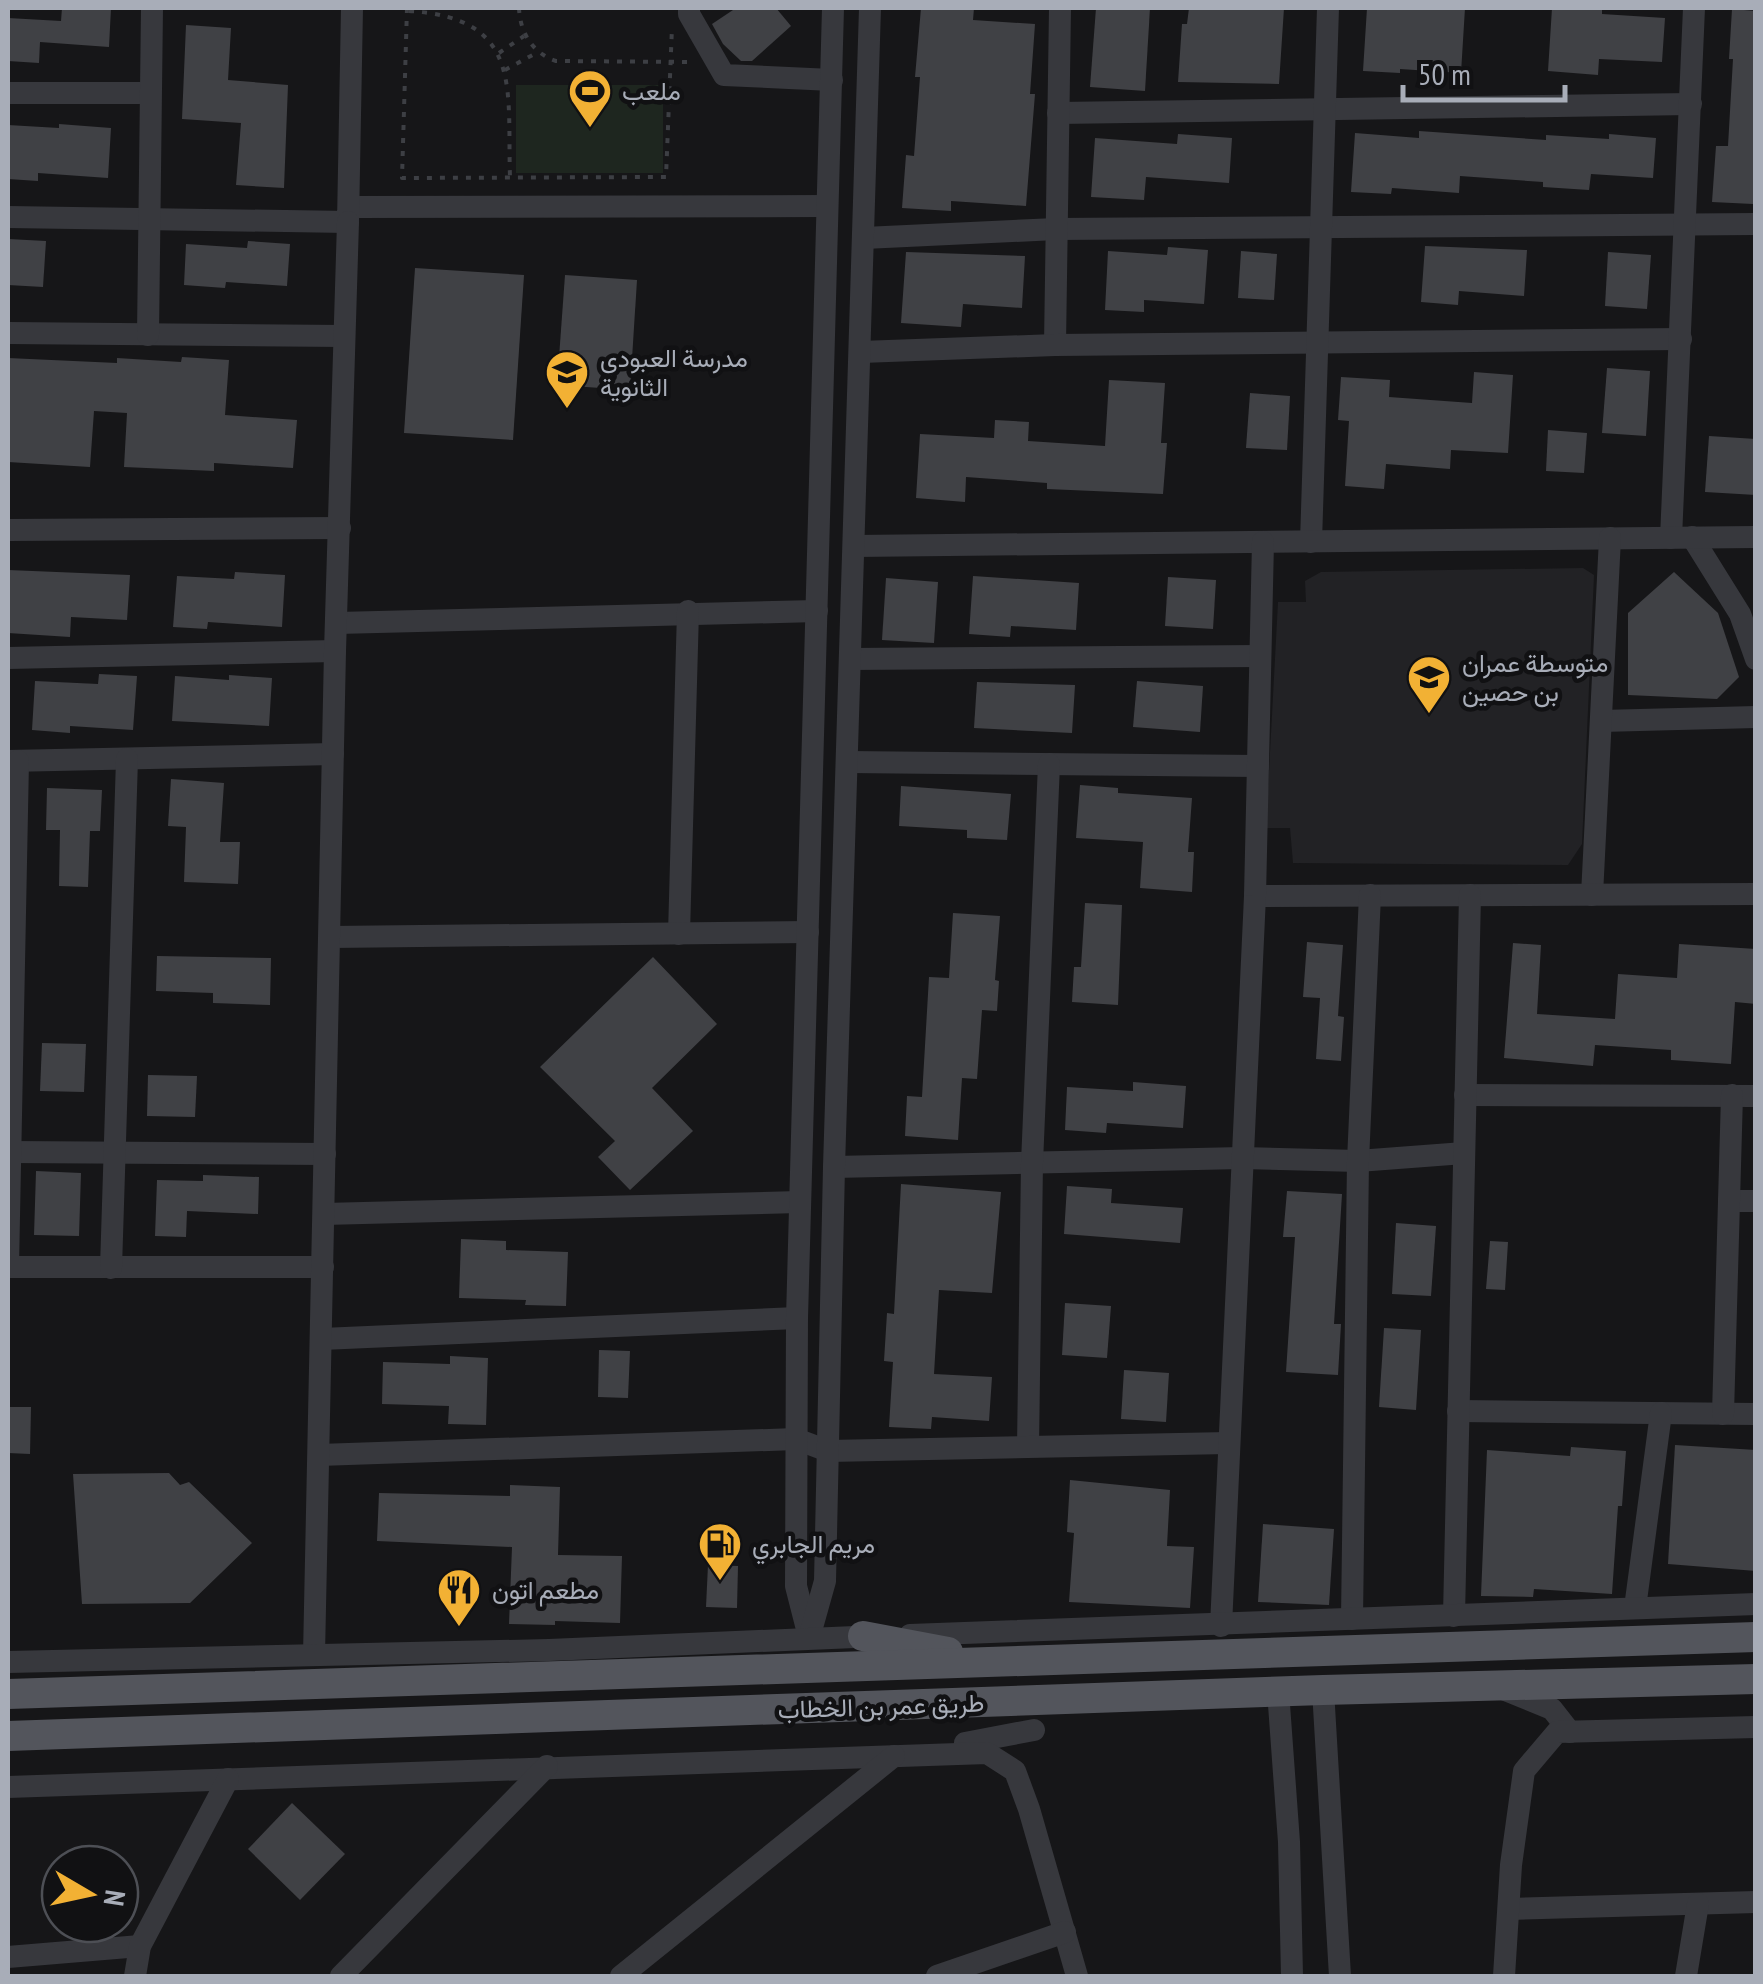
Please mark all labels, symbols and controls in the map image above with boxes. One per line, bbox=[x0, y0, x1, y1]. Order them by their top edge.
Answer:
scale bar bbox=[1403, 40, 1566, 102]
text: 50 m bbox=[1418, 54, 1471, 93]
sports icon: ملعب bbox=[567, 68, 613, 129]
place label: ملعب bbox=[622, 75, 681, 107]
place label: مدرسة العبودي الثانوية bbox=[600, 342, 748, 403]
school or university icon: مدرسة العبودي الثانوية bbox=[544, 349, 590, 410]
place label: متوسطة عمران بن حصين bbox=[1462, 647, 1608, 708]
school or university icon: متوسطة عمران بن حصين bbox=[1406, 654, 1452, 715]
fuel station icon: مريم الجابري bbox=[697, 1521, 743, 1582]
place label: مريم الجابري bbox=[752, 1528, 875, 1565]
restaurant icon: مطعم اتون bbox=[436, 1567, 482, 1628]
place label: مطعم اتون bbox=[492, 1574, 599, 1607]
street label: طريق عمر بن الخطاب bbox=[777, 1686, 985, 1726]
north arrow bbox=[40, 1844, 140, 1944]
text: N bbox=[96, 1888, 135, 1908]

